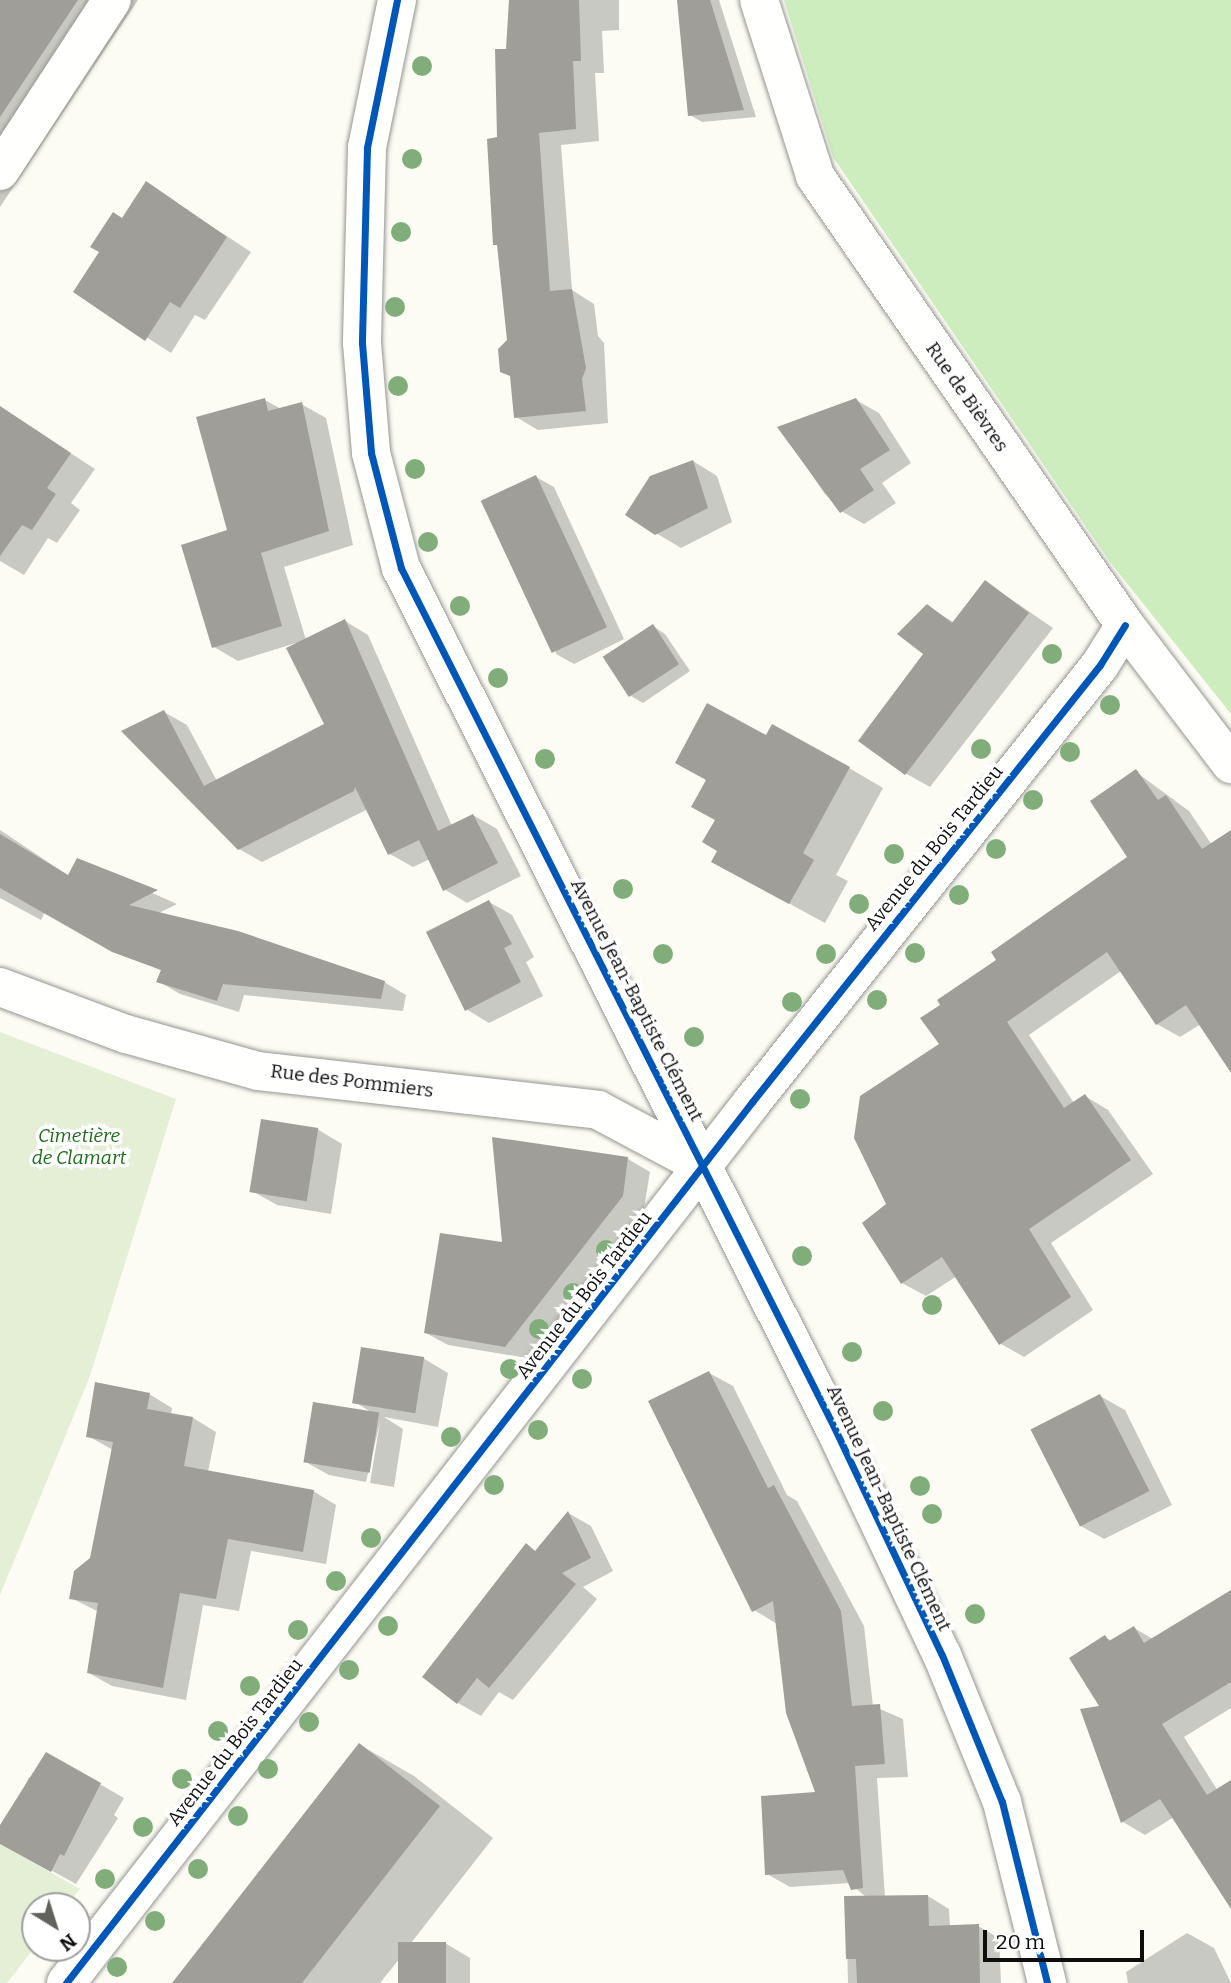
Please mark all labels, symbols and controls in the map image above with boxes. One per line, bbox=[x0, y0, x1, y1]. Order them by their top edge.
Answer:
street label: Rue de Bièvres bbox=[921, 338, 1013, 456]
street label: Avenue du Bois Tardieu bbox=[860, 761, 1008, 935]
street label: Avenue Jean-Baptiste Clément bbox=[566, 875, 708, 1125]
street label: Rue des Pommiers bbox=[269, 1060, 435, 1102]
park label: Cimetière de Clamart bbox=[32, 1125, 126, 1169]
street label: Avenue du Bois Tardieu bbox=[511, 1207, 657, 1383]
street label: Avenue Jean-Baptiste Clément bbox=[822, 1381, 956, 1635]
street label: Avenue du Bois Tardieu bbox=[162, 1654, 308, 1830]
north arrow bbox=[21, 1892, 91, 1962]
scale bar bbox=[986, 1916, 1147, 1960]
text: N bbox=[55, 1929, 81, 1956]
text: 20 m bbox=[996, 1929, 1045, 1955]

